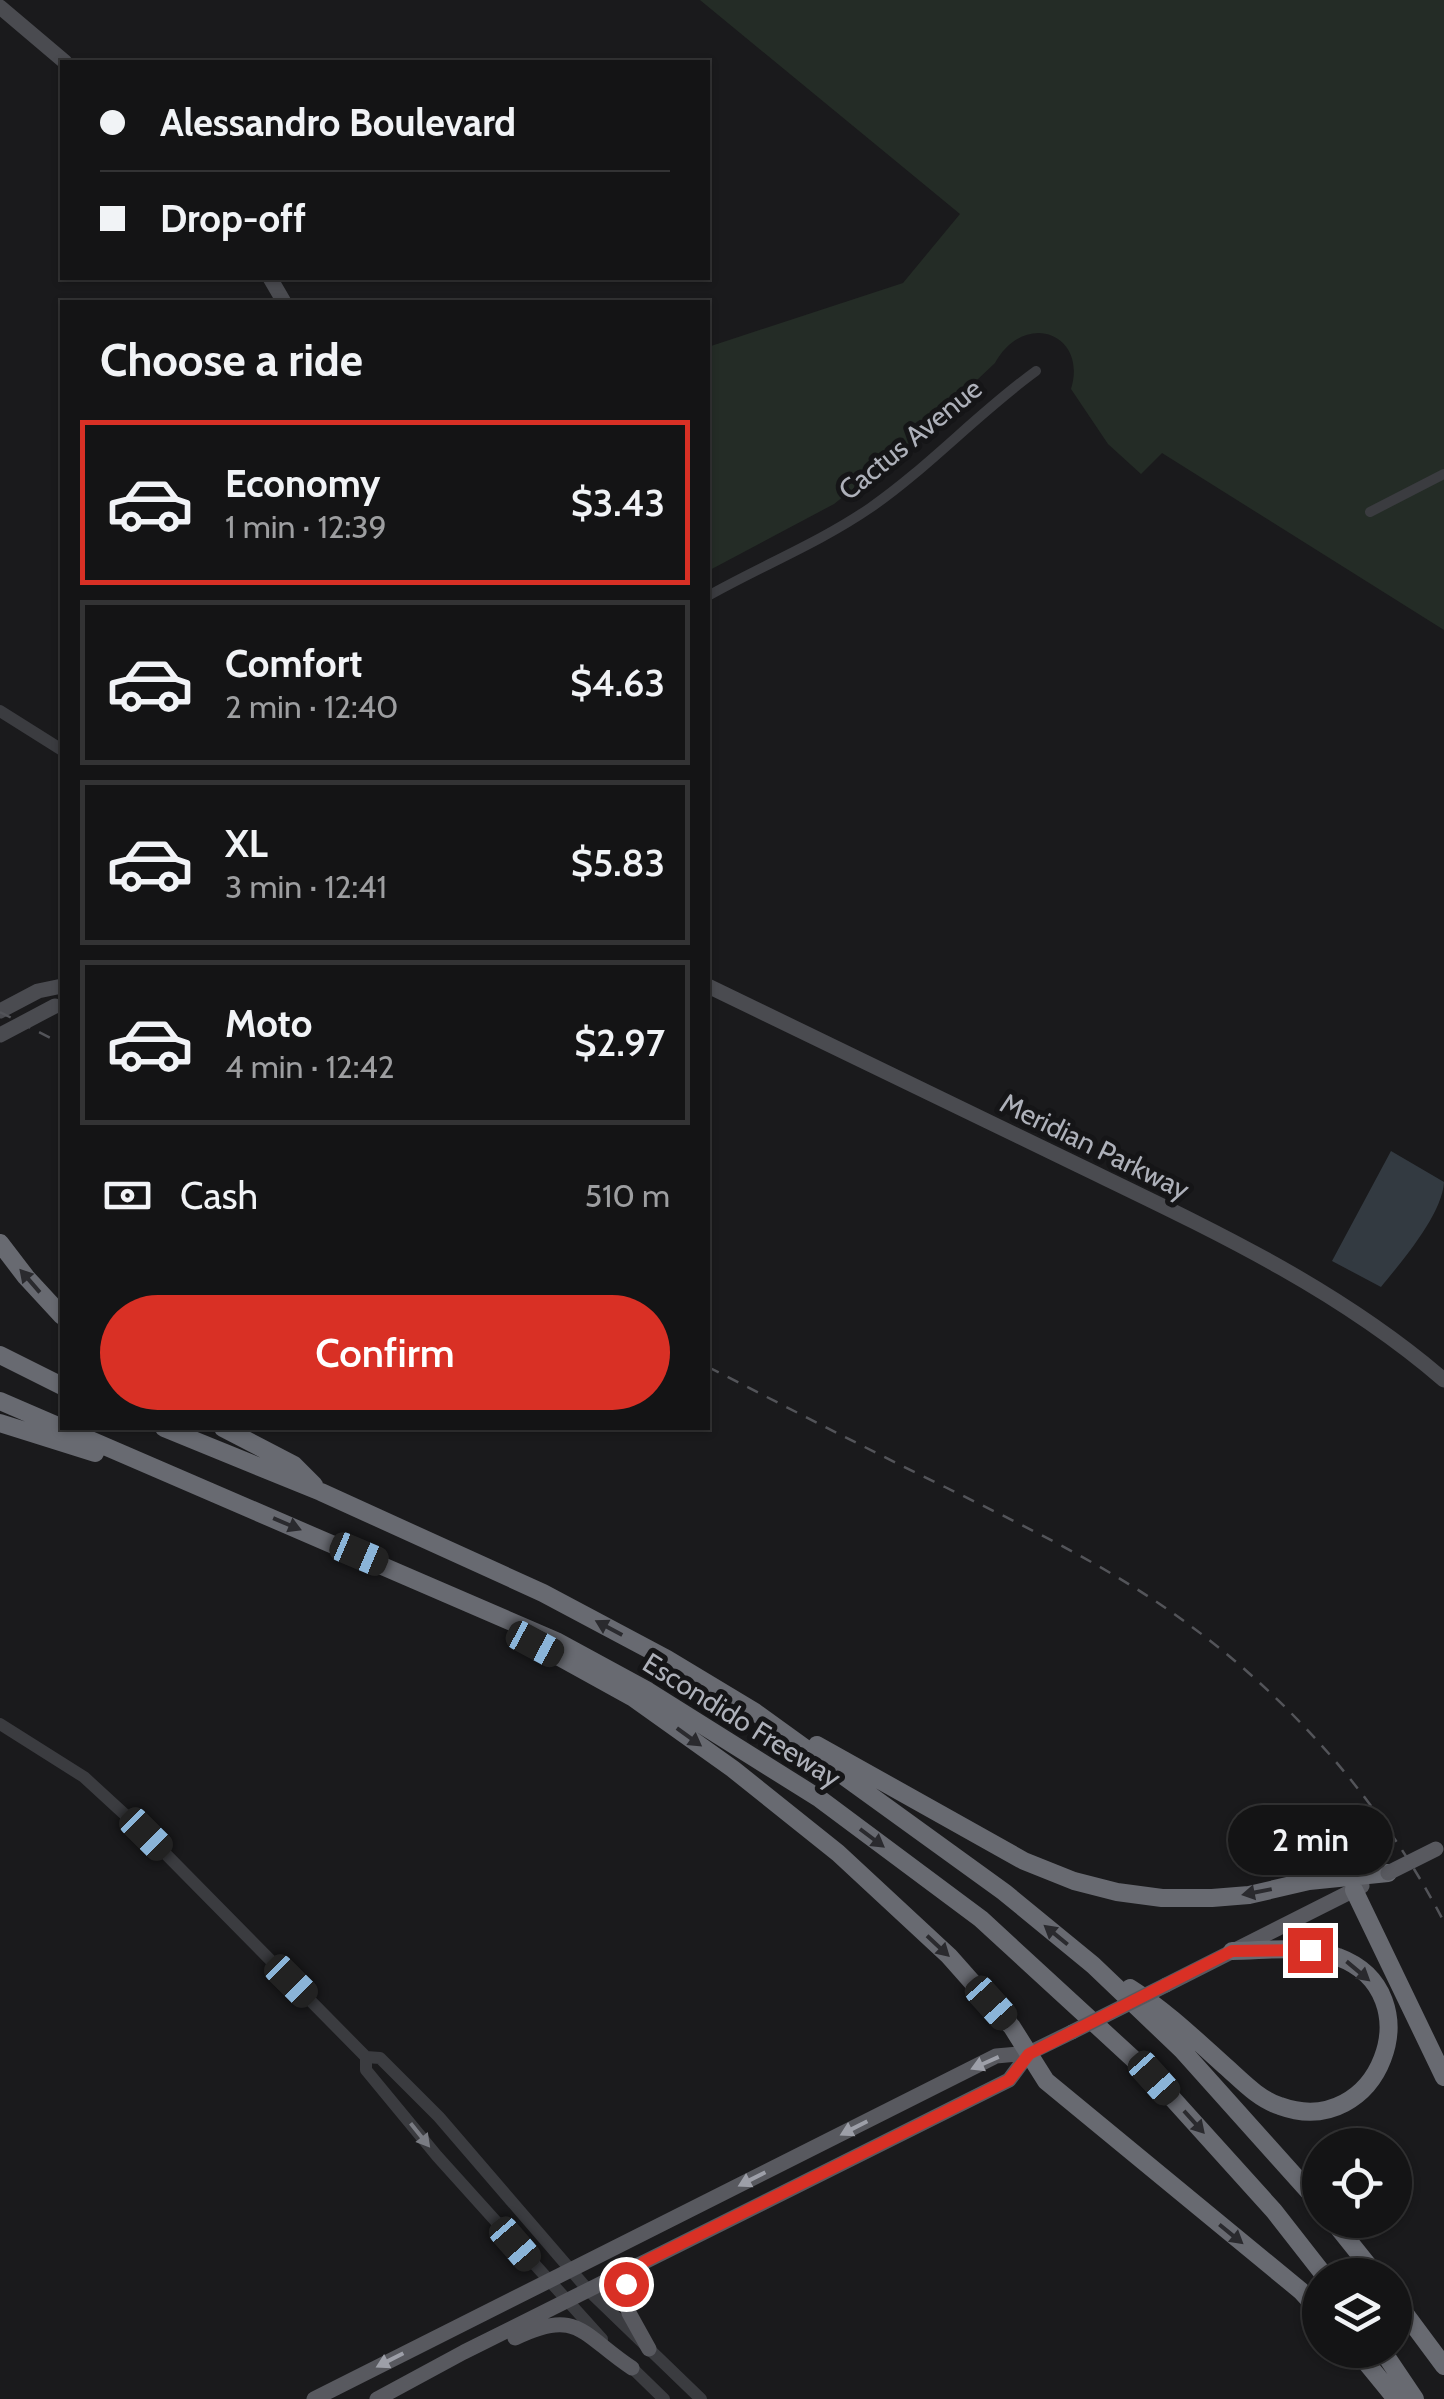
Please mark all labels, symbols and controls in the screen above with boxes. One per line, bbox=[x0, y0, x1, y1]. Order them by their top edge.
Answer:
text: Alessandro Boulevard bbox=[160, 99, 516, 146]
text: Drop-off bbox=[160, 195, 306, 242]
text: Choose a ride bbox=[100, 333, 363, 387]
street label: Cactus Avenue bbox=[832, 371, 988, 507]
icon: car bbox=[105, 458, 195, 548]
text: Economy bbox=[225, 460, 380, 507]
text: $3.43 bbox=[571, 479, 665, 526]
text: 1 min · 12:39 bbox=[225, 507, 387, 546]
icon: car bbox=[105, 638, 195, 728]
text: Comfort bbox=[225, 640, 362, 687]
text: $4.63 bbox=[570, 659, 665, 706]
text: 2 min · 12:40 bbox=[225, 687, 398, 726]
icon: car bbox=[105, 818, 195, 908]
text: XL bbox=[225, 820, 268, 867]
text: $5.83 bbox=[571, 839, 665, 886]
text: 3 min · 12:41 bbox=[225, 867, 387, 906]
icon: car bbox=[105, 998, 195, 1088]
text: Moto bbox=[225, 1000, 312, 1047]
text: $2.97 bbox=[574, 1019, 665, 1066]
text: 4 min · 12:42 bbox=[225, 1047, 395, 1086]
street label: Meridian Parkway bbox=[995, 1086, 1195, 1206]
icon: cash bbox=[100, 1168, 155, 1223]
text: Cash bbox=[180, 1172, 258, 1219]
text: 510 m bbox=[585, 1176, 670, 1215]
one-way arrow bbox=[19, 1269, 41, 1294]
button: Confirm bbox=[100, 1295, 670, 1410]
one-way arrow bbox=[272, 1516, 302, 1532]
car bbox=[326, 1528, 392, 1580]
car bbox=[501, 1617, 569, 1671]
one-way arrow bbox=[595, 1620, 624, 1637]
street label: Escondido Freeway bbox=[637, 1645, 847, 1795]
one-way arrow bbox=[676, 1727, 702, 1747]
car bbox=[114, 1802, 178, 1866]
callout: 2 min bbox=[1228, 1805, 1392, 1875]
text: 2 min bbox=[1272, 1820, 1349, 1859]
one-way arrow bbox=[859, 1828, 885, 1848]
one-way arrow bbox=[1241, 1885, 1272, 1901]
one-way arrow bbox=[1044, 1925, 1069, 1946]
route end bbox=[1288, 1928, 1333, 1973]
one-way arrow bbox=[926, 1934, 950, 1957]
car bbox=[259, 1949, 323, 2013]
one-way arrow bbox=[1346, 1960, 1371, 1981]
car bbox=[960, 1971, 1022, 2035]
car bbox=[1123, 2046, 1185, 2110]
one-way arrow bbox=[970, 2055, 1000, 2071]
one-way arrow bbox=[1182, 2110, 1205, 2134]
one-way arrow bbox=[839, 2119, 868, 2136]
one-way arrow bbox=[409, 2123, 430, 2148]
map controls bbox=[1302, 2128, 1412, 2368]
button: locate bbox=[1302, 2128, 1412, 2238]
one-way arrow bbox=[737, 2170, 766, 2187]
car bbox=[484, 2212, 546, 2276]
one-way arrow bbox=[1218, 2223, 1243, 2244]
button: layers bbox=[1302, 2258, 1412, 2368]
route start bbox=[604, 2262, 649, 2307]
one-way arrow bbox=[376, 2351, 405, 2368]

